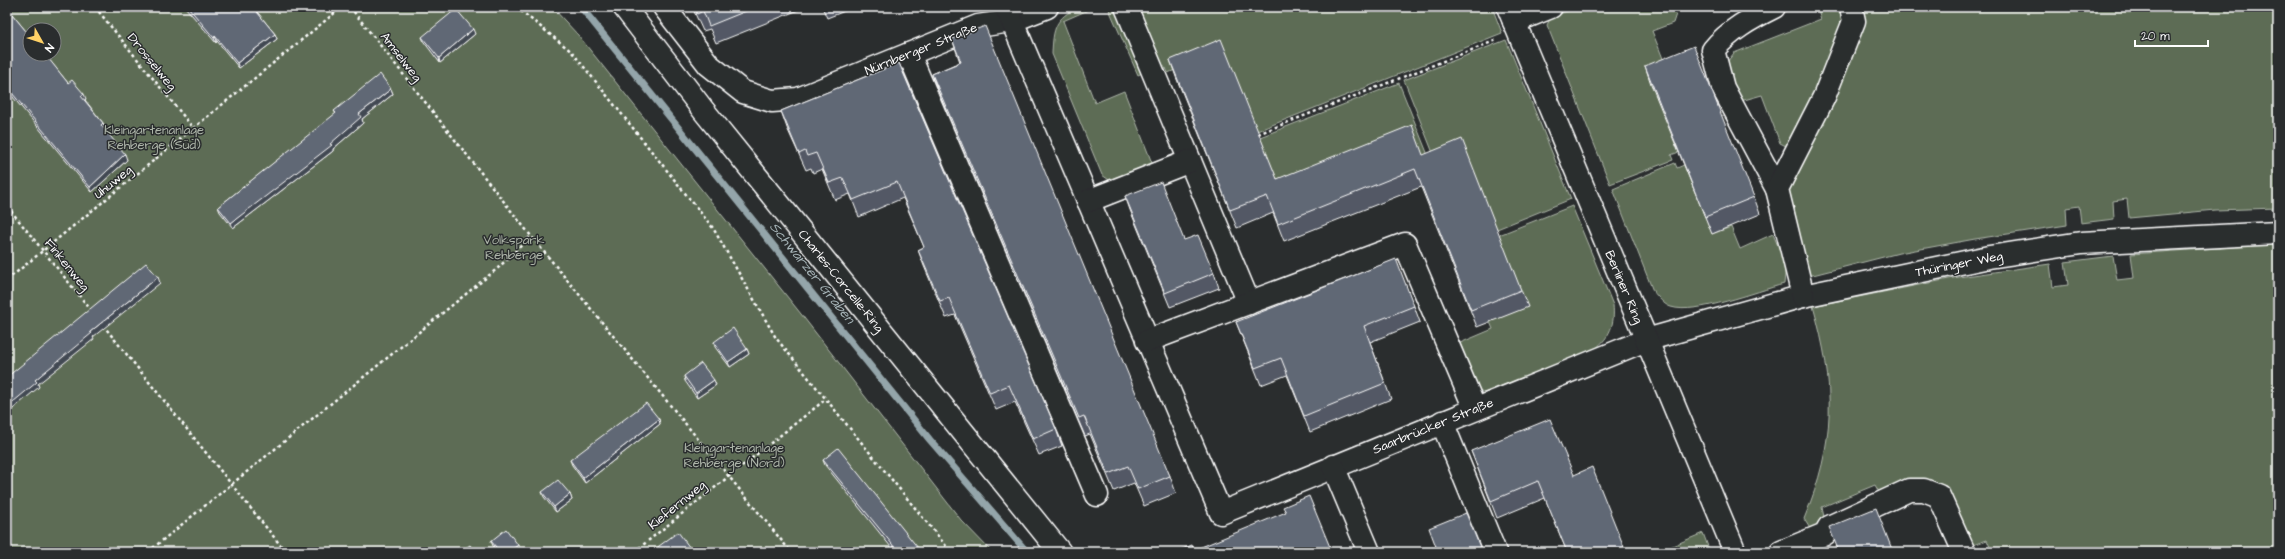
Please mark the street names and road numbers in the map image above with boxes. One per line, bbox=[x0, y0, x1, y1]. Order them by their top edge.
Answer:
street label: Nürnberger Straße bbox=[862, 18, 980, 81]
street label: Amselweg bbox=[375, 28, 426, 86]
street label: Drosselweg bbox=[122, 29, 181, 95]
street label: Uhuweg bbox=[90, 161, 137, 204]
street label: Charles-Corcelle-Ring bbox=[793, 226, 888, 337]
street label: Finkenweg bbox=[39, 235, 94, 296]
street label: Thüringer Weg bbox=[1914, 247, 2005, 282]
street label: Berliner Ring bbox=[1600, 248, 1648, 327]
street label: Saarbrücker Straße bbox=[1370, 393, 1496, 459]
street label: Kiefernweg bbox=[644, 476, 711, 535]

